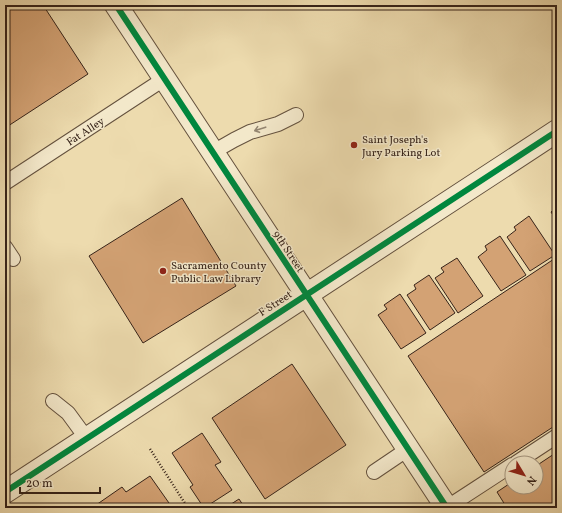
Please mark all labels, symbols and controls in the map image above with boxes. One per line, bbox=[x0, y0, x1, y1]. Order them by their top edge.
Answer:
street label: Fat Alley bbox=[64, 114, 108, 150]
one-way arrow bbox=[254, 126, 267, 133]
place label: Saint Joseph's Jury Parking Lot bbox=[362, 133, 440, 161]
marker: Saint Joseph's Jury Parking Lot bbox=[349, 140, 359, 150]
street label: 9th Street bbox=[269, 228, 307, 276]
place label: Sacramento County Public Law Library bbox=[171, 259, 267, 287]
marker: Sacramento County Public Law Library bbox=[158, 266, 168, 276]
street label: F Street bbox=[256, 288, 296, 321]
north arrow bbox=[504, 455, 544, 495]
scale bar bbox=[20, 469, 100, 495]
text: N bbox=[522, 472, 539, 488]
text: 20 m bbox=[26, 476, 53, 492]

